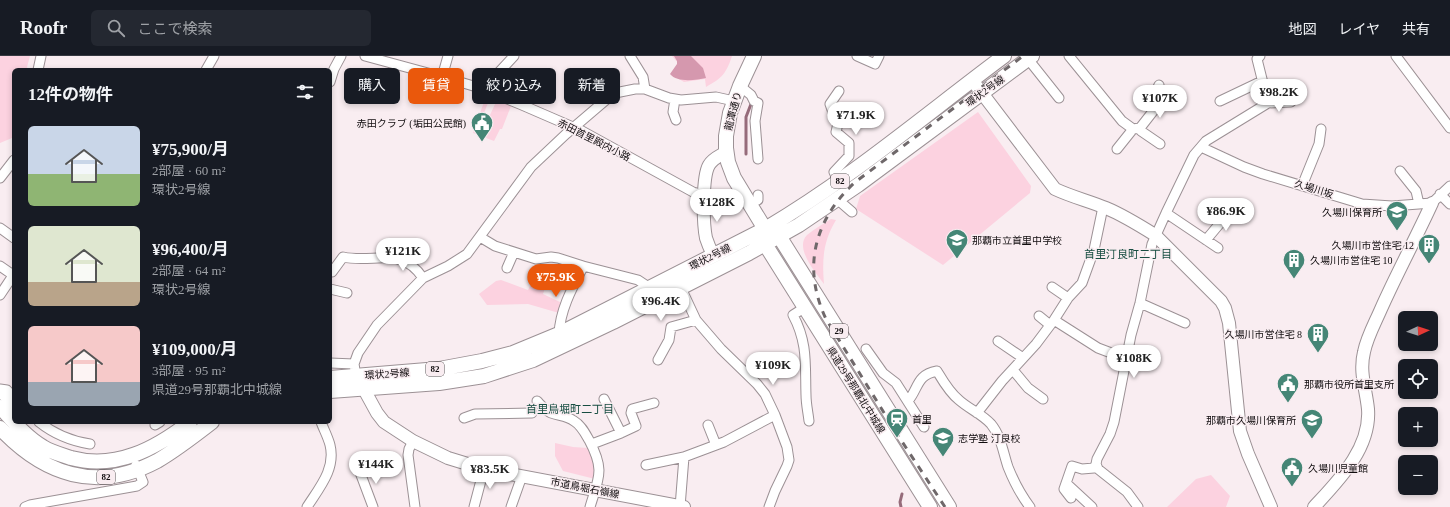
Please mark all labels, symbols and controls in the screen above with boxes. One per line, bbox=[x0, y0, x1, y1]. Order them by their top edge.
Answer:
search box bbox=[91, 10, 371, 46]
text: Roofr bbox=[20, 17, 67, 38]
icon: search bbox=[105, 17, 127, 39]
text: ここで検索 bbox=[137, 21, 213, 37]
text: 地図 bbox=[1288, 22, 1316, 37]
text: レイヤ bbox=[1338, 22, 1380, 37]
text: 共有 bbox=[1402, 22, 1430, 37]
chip: 購入 bbox=[344, 68, 400, 104]
chip: 賃貸 bbox=[408, 68, 464, 104]
chip: 絞り込み bbox=[472, 68, 556, 104]
chip: 新着 bbox=[564, 68, 620, 104]
street label: 環状2号線 bbox=[964, 73, 1006, 109]
pin: ¥98.2K bbox=[1246, 79, 1312, 113]
icon: filters bbox=[294, 81, 316, 103]
text: ¥98.2K bbox=[1259, 84, 1299, 99]
text: 12件の物件 bbox=[28, 85, 113, 104]
pin: ¥107K bbox=[1132, 85, 1188, 119]
street label: 龍潭通り bbox=[723, 90, 743, 132]
text: ¥107K bbox=[1142, 90, 1178, 105]
pin: ¥71.9K bbox=[823, 102, 889, 136]
text: ¥71.9K bbox=[836, 107, 876, 122]
public building icon: 赤田クラブ (垢田公民館) bbox=[469, 110, 495, 143]
street label: 赤田首里殿内小路 bbox=[556, 117, 632, 163]
place label: 赤田クラブ (垢田公民館) bbox=[357, 118, 466, 130]
text: ¥75,900/月 bbox=[152, 140, 229, 159]
icon: home bbox=[60, 142, 108, 190]
text: 2部屋 · 60 m² bbox=[152, 163, 226, 178]
road number: 82 bbox=[831, 174, 849, 188]
street label: 久場川坂 bbox=[1293, 178, 1335, 200]
text: 環状2号線 bbox=[152, 182, 211, 197]
pin: ¥128K bbox=[689, 189, 745, 223]
text: ¥128K bbox=[699, 194, 735, 209]
pin: ¥86.9K bbox=[1193, 198, 1259, 232]
school or university icon: 久場川保育所 bbox=[1384, 199, 1410, 232]
text: ¥86.9K bbox=[1206, 203, 1246, 218]
place label: 久場川保育所 bbox=[1322, 207, 1382, 218]
school or university icon: 那覇市立首里中学校 bbox=[944, 227, 970, 260]
building icon: 久場川市営住宅 12 bbox=[1416, 232, 1442, 265]
place label: 那覇市立首里中学校 bbox=[972, 235, 1062, 246]
pin: ¥121K bbox=[375, 238, 431, 272]
text: ¥96,400/月 bbox=[152, 240, 229, 259]
place label: 久場川市営住宅 12 bbox=[1332, 240, 1414, 251]
icon: home bbox=[60, 242, 108, 290]
street label: 環状2号線 bbox=[687, 242, 733, 272]
text: ¥121K bbox=[385, 243, 421, 258]
building icon: 久場川市営住宅 10 bbox=[1281, 247, 1307, 280]
district label: 首里汀良町二丁目 bbox=[1084, 248, 1172, 260]
place label: 久場川市営住宅 10 bbox=[1310, 255, 1393, 266]
text: 2部屋 · 64 m² bbox=[152, 263, 226, 278]
pin: ¥75.9K bbox=[523, 264, 589, 298]
text: ¥75.9K bbox=[536, 269, 576, 284]
text: 環状2号線 bbox=[152, 282, 211, 297]
pin: ¥96.4K bbox=[628, 288, 694, 322]
text: ¥96.4K bbox=[641, 293, 681, 308]
north arrow bbox=[1398, 311, 1438, 351]
map controls bbox=[1398, 311, 1438, 495]
building icon: 久場川市営住宅 8 bbox=[1305, 321, 1331, 354]
road number: 29 bbox=[830, 324, 848, 338]
place label: 久場川市営住宅 8 bbox=[1225, 329, 1302, 340]
text: ¥109,000/月 bbox=[152, 340, 237, 359]
icon: home bbox=[60, 342, 108, 390]
street label: 県道29号那覇北中城線 bbox=[825, 345, 887, 435]
pin: ¥108K bbox=[1106, 345, 1162, 379]
text: ¥108K bbox=[1116, 350, 1152, 365]
pin: ¥109K bbox=[745, 352, 801, 386]
text: ¥109K bbox=[755, 357, 791, 372]
button: locate bbox=[1398, 359, 1438, 399]
road number: 82 bbox=[426, 362, 444, 376]
text: 3部屋 · 95 m² bbox=[152, 363, 226, 378]
street label: 環状2号線 bbox=[364, 367, 410, 381]
public building icon: 那覇市役所首里支所 bbox=[1275, 371, 1301, 404]
place label: 那覇市役所首里支所 bbox=[1304, 379, 1394, 390]
text: 県道29号那覇北中城線 bbox=[152, 382, 282, 397]
district label: 首里鳥堀町二丁目 bbox=[526, 403, 614, 415]
station icon: 首里 bbox=[884, 406, 910, 439]
school or university icon: 那覇市久場川保育所 bbox=[1299, 407, 1325, 440]
button: + bbox=[1398, 407, 1438, 447]
place label: 首里 bbox=[912, 414, 932, 425]
place label: 那覇市久場川保育所 bbox=[1206, 415, 1296, 426]
school or university icon: 志学塾 汀良校 bbox=[930, 425, 956, 458]
place label: 志学塾 汀良校 bbox=[958, 433, 1021, 444]
pin: ¥144K bbox=[348, 451, 404, 485]
public building icon: 久場川児童館 bbox=[1279, 455, 1305, 488]
button: − bbox=[1398, 455, 1438, 495]
text: ¥144K bbox=[358, 456, 394, 471]
pin: ¥83.5K bbox=[457, 456, 523, 490]
text: ¥83.5K bbox=[470, 461, 510, 476]
place label: 久場川児童館 bbox=[1308, 463, 1368, 474]
road number: 82 bbox=[97, 470, 115, 484]
street label: 市道鳥堀石嶺線 bbox=[550, 476, 620, 500]

